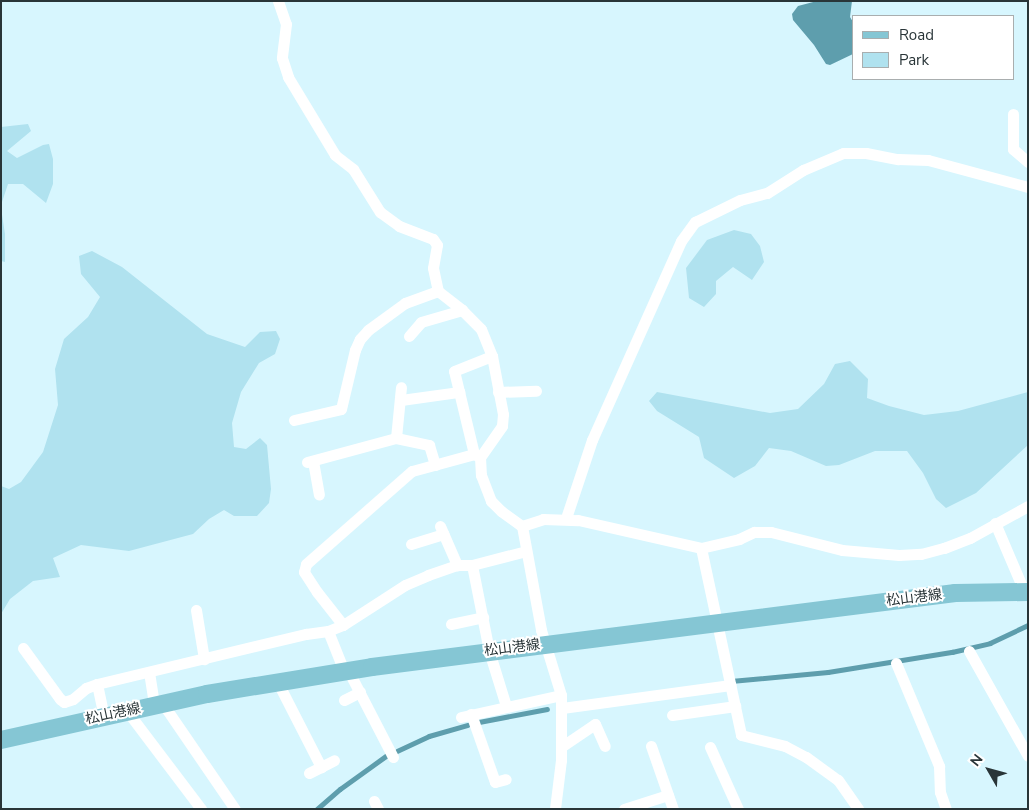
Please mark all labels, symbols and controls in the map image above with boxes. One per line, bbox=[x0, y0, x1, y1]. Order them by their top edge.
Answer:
legend bbox=[852, 15, 1014, 80]
text: Road bbox=[899, 25, 934, 45]
text: Park bbox=[899, 50, 929, 70]
street label: 松山港線 bbox=[885, 586, 943, 610]
street label: 松山港線 bbox=[483, 636, 541, 660]
street label: 松山港線 bbox=[84, 700, 142, 728]
north arrow bbox=[964, 745, 1014, 795]
text: N bbox=[966, 750, 987, 770]

